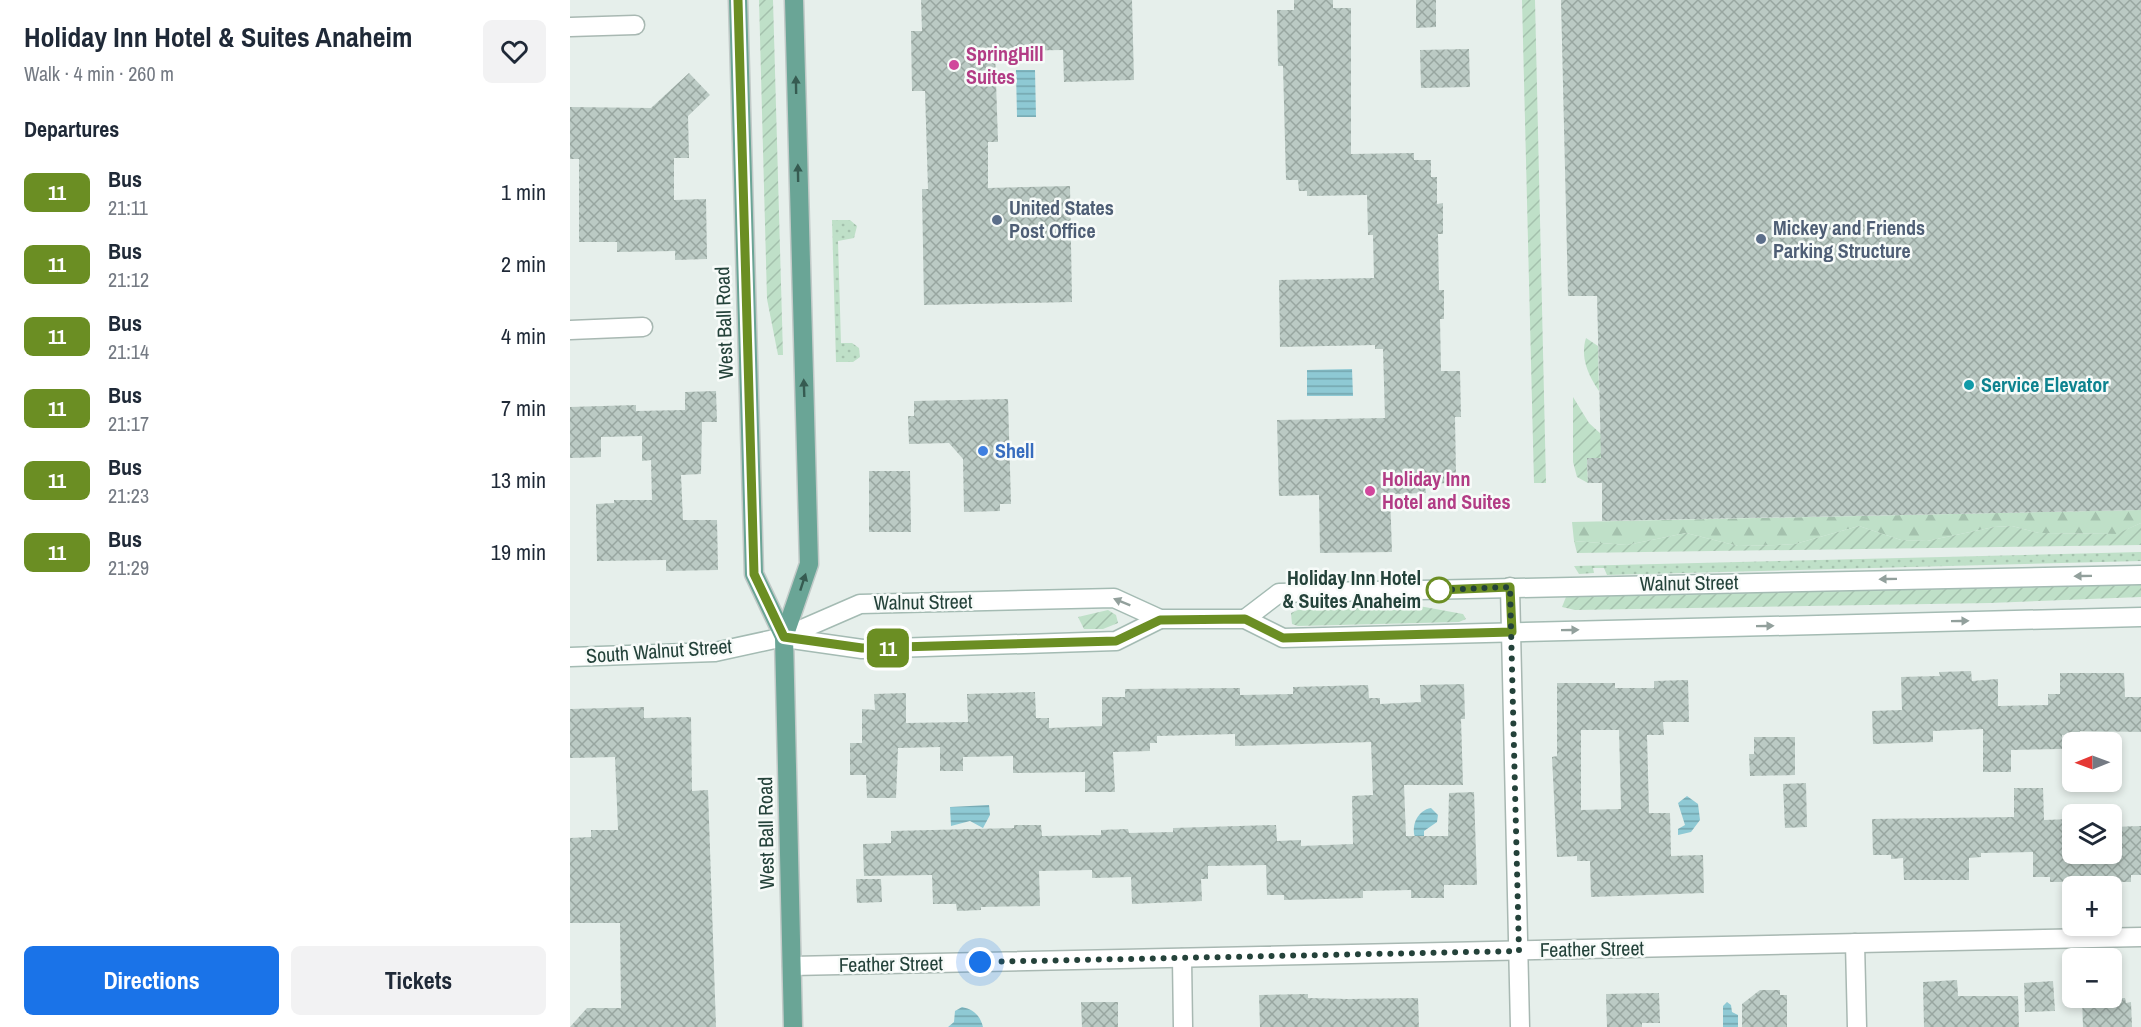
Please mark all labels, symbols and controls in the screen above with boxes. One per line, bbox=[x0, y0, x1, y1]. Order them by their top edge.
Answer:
text: Holiday Inn Hotel & Suites Anaheim bbox=[24, 18, 412, 56]
button: heart bbox=[483, 20, 546, 83]
place label: SpringHill Suites bbox=[966, 40, 1043, 90]
marker: SpringHill Suites bbox=[947, 58, 961, 72]
text: Walk · 4 min · 260 m bbox=[24, 60, 174, 87]
one-way arrow bbox=[791, 76, 801, 95]
text: Departures bbox=[24, 114, 119, 144]
one-way arrow bbox=[793, 163, 803, 182]
text: Bus bbox=[108, 164, 142, 194]
text: 1 min bbox=[501, 177, 546, 207]
text: 11 bbox=[48, 178, 66, 207]
text: 21:11 bbox=[108, 194, 148, 221]
place label: United States Post Office bbox=[1009, 194, 1114, 244]
marker: United States Post Office bbox=[990, 213, 1004, 227]
place label: Mickey and Friends Parking Structure bbox=[1773, 214, 1925, 264]
marker: Mickey and Friends Parking Structure bbox=[1754, 232, 1768, 246]
text: Bus bbox=[108, 236, 142, 266]
text: 2 min bbox=[501, 249, 546, 279]
text: 11 bbox=[48, 250, 66, 279]
text: 21:12 bbox=[108, 266, 149, 293]
street label: West Ball Road bbox=[708, 266, 739, 380]
text: Bus bbox=[108, 308, 142, 338]
text: 4 min bbox=[501, 321, 546, 351]
text: 11 bbox=[48, 322, 66, 351]
text: 21:14 bbox=[108, 338, 149, 365]
place label: Service Elevator bbox=[1981, 371, 2109, 398]
marker: Service Elevator bbox=[1962, 378, 1976, 392]
one-way arrow bbox=[799, 379, 808, 398]
text: Bus bbox=[108, 380, 142, 410]
text: 7 min bbox=[501, 393, 546, 423]
text: 11 bbox=[48, 394, 66, 423]
text: 21:17 bbox=[108, 410, 149, 437]
place label: Shell bbox=[995, 437, 1034, 464]
marker: Shell bbox=[976, 444, 990, 458]
text: Bus bbox=[108, 452, 142, 482]
text: 13 min bbox=[491, 465, 546, 495]
place label: Holiday Inn Hotel and Suites bbox=[1382, 465, 1511, 515]
text: 11 bbox=[48, 466, 66, 495]
text: 21:23 bbox=[108, 482, 149, 509]
marker: Holiday Inn Hotel and Suites bbox=[1363, 484, 1377, 498]
text: Bus bbox=[108, 524, 142, 554]
text: 19 min bbox=[491, 537, 546, 567]
text: 11 bbox=[48, 538, 66, 567]
text: 21:29 bbox=[108, 554, 149, 581]
place label: Holiday Inn Hotel & Suites Anaheim bbox=[1282, 564, 1421, 614]
street label: Walnut Street bbox=[1639, 568, 1739, 597]
one-way arrow bbox=[2073, 571, 2092, 580]
one-way arrow bbox=[799, 573, 808, 591]
one-way arrow bbox=[1878, 575, 1897, 584]
marker: Holiday Inn Hotel & Suites Anaheim bbox=[1426, 577, 1452, 603]
street label: Walnut Street bbox=[873, 587, 973, 616]
one-way arrow bbox=[1112, 597, 1130, 607]
one-way arrow bbox=[1951, 616, 1970, 626]
one-way arrow bbox=[1756, 621, 1775, 630]
one-way arrow bbox=[1561, 625, 1580, 635]
line badge: 11 bbox=[861, 628, 915, 668]
street label: South Walnut Street bbox=[585, 632, 733, 669]
text: 11 bbox=[879, 634, 897, 663]
north arrow bbox=[2062, 732, 2122, 792]
map controls bbox=[2062, 732, 2122, 1008]
street label: West Ball Road bbox=[751, 776, 780, 890]
button: layers bbox=[2062, 804, 2122, 864]
button: + bbox=[2062, 876, 2122, 936]
street label: Feather Street bbox=[1540, 934, 1645, 963]
button: Directions bbox=[24, 946, 279, 1015]
button: Tickets bbox=[291, 946, 546, 1015]
your location bbox=[965, 947, 995, 977]
button: − bbox=[2062, 948, 2122, 1008]
street label: Feather Street bbox=[839, 949, 944, 978]

